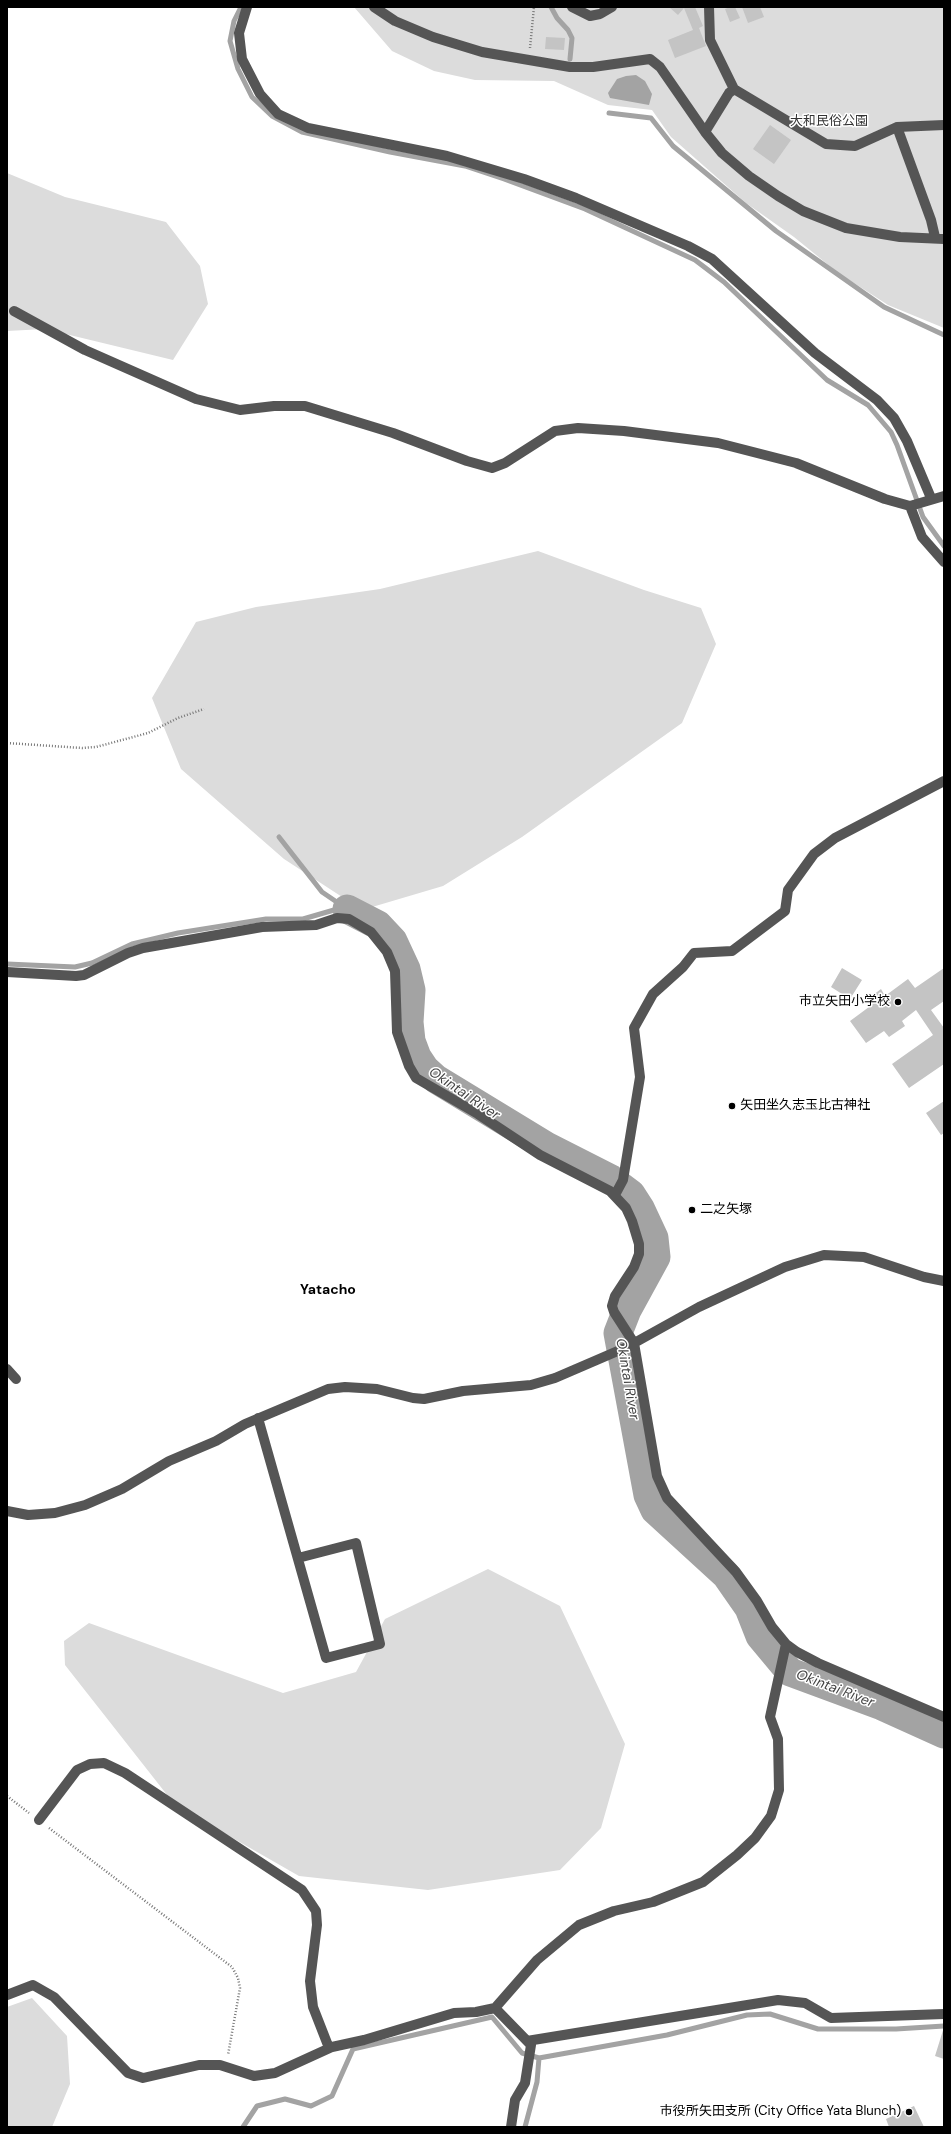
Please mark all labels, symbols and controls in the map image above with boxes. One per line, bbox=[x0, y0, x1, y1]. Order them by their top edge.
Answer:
park label: 大和民俗公園 bbox=[790, 114, 868, 130]
place label: 市立矢田小学校 bbox=[799, 994, 890, 1010]
marker: 市立矢田小学校 bbox=[893, 997, 903, 1007]
water label: Okintai River bbox=[425, 1064, 503, 1124]
place label: 矢田坐久志玉比古神社 bbox=[740, 1098, 870, 1114]
marker: 矢田坐久志玉比古神社 bbox=[727, 1101, 737, 1111]
place label: 二之矢塚 bbox=[700, 1202, 752, 1218]
marker: 二之矢塚 bbox=[687, 1205, 697, 1215]
district label: Yatacho bbox=[300, 1282, 356, 1298]
water label: Okintai River bbox=[612, 1337, 642, 1421]
water label: Okintai River bbox=[794, 1666, 876, 1712]
place label: 市役所矢田支所 (City Office Yata Blunch) bbox=[660, 2104, 901, 2120]
marker: 市役所矢田支所 (City Office Yata Blunch) bbox=[904, 2107, 914, 2117]

